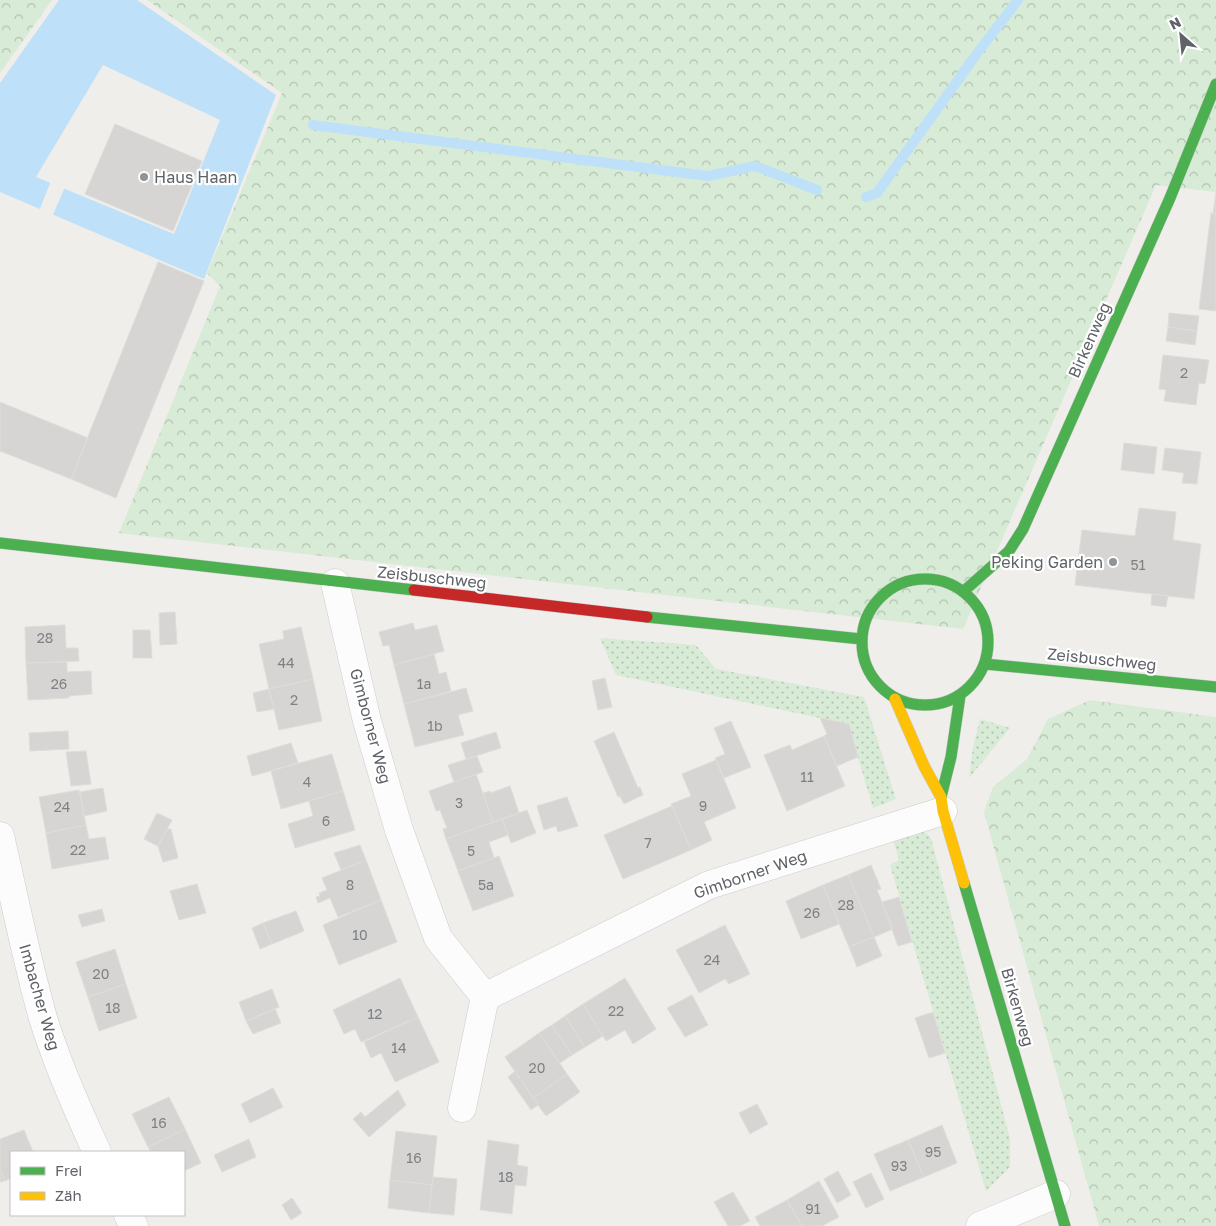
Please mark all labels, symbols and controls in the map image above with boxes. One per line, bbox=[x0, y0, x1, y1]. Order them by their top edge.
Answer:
north arrow bbox=[1156, 10, 1206, 60]
text: N bbox=[1166, 13, 1183, 33]
place label: Haus Haan bbox=[154, 167, 237, 187]
marker: Haus Haan bbox=[138, 171, 150, 183]
street label: Birkenweg bbox=[1063, 299, 1115, 381]
house number: 2 bbox=[1180, 364, 1188, 381]
place label: Peking Garden bbox=[991, 552, 1103, 572]
marker: Peking Garden bbox=[1107, 556, 1119, 568]
house number: 51 bbox=[1131, 556, 1146, 573]
street label: Zeisbuschweg bbox=[376, 561, 488, 593]
house number: 28 bbox=[37, 629, 53, 646]
street label: Zeisbuschweg bbox=[1046, 643, 1158, 675]
house number: 44 bbox=[277, 654, 295, 671]
street label: Gimborner Weg bbox=[346, 666, 396, 786]
house number: 26 bbox=[51, 675, 67, 692]
house number: 1a bbox=[417, 675, 431, 692]
house number: 2 bbox=[290, 691, 298, 708]
house number: 1b bbox=[427, 717, 443, 734]
house number: 11 bbox=[800, 768, 814, 785]
house number: 4 bbox=[303, 773, 311, 790]
house number: 3 bbox=[455, 794, 463, 811]
house number: 9 bbox=[699, 797, 707, 814]
house number: 24 bbox=[54, 798, 70, 815]
house number: 6 bbox=[322, 812, 330, 829]
house number: 7 bbox=[644, 834, 652, 851]
house number: 22 bbox=[70, 841, 86, 858]
house number: 5 bbox=[467, 842, 475, 859]
street label: Gimborner Weg bbox=[691, 845, 809, 903]
house number: 8 bbox=[346, 876, 354, 893]
house number: 5a bbox=[478, 876, 494, 893]
house number: 28 bbox=[838, 896, 854, 913]
house number: 26 bbox=[804, 904, 820, 921]
house number: 10 bbox=[352, 926, 368, 943]
street label: Imbacher Weg bbox=[15, 941, 65, 1053]
house number: 24 bbox=[704, 951, 720, 968]
house number: 20 bbox=[93, 965, 109, 982]
street label: Birkenweg bbox=[997, 965, 1039, 1049]
house number: 18 bbox=[105, 999, 121, 1016]
house number: 22 bbox=[608, 1002, 624, 1019]
house number: 12 bbox=[368, 1005, 382, 1022]
house number: 14 bbox=[391, 1039, 407, 1056]
house number: 20 bbox=[529, 1059, 545, 1076]
house number: 16 bbox=[151, 1114, 167, 1131]
house number: 95 bbox=[925, 1143, 941, 1160]
house number: 16 bbox=[406, 1149, 422, 1166]
legend bbox=[10, 1151, 185, 1216]
house number: 93 bbox=[891, 1157, 907, 1174]
text: Frei bbox=[55, 1161, 82, 1179]
house number: 18 bbox=[498, 1168, 514, 1185]
text: Zäh bbox=[55, 1186, 82, 1204]
house number: 91 bbox=[805, 1200, 821, 1217]

